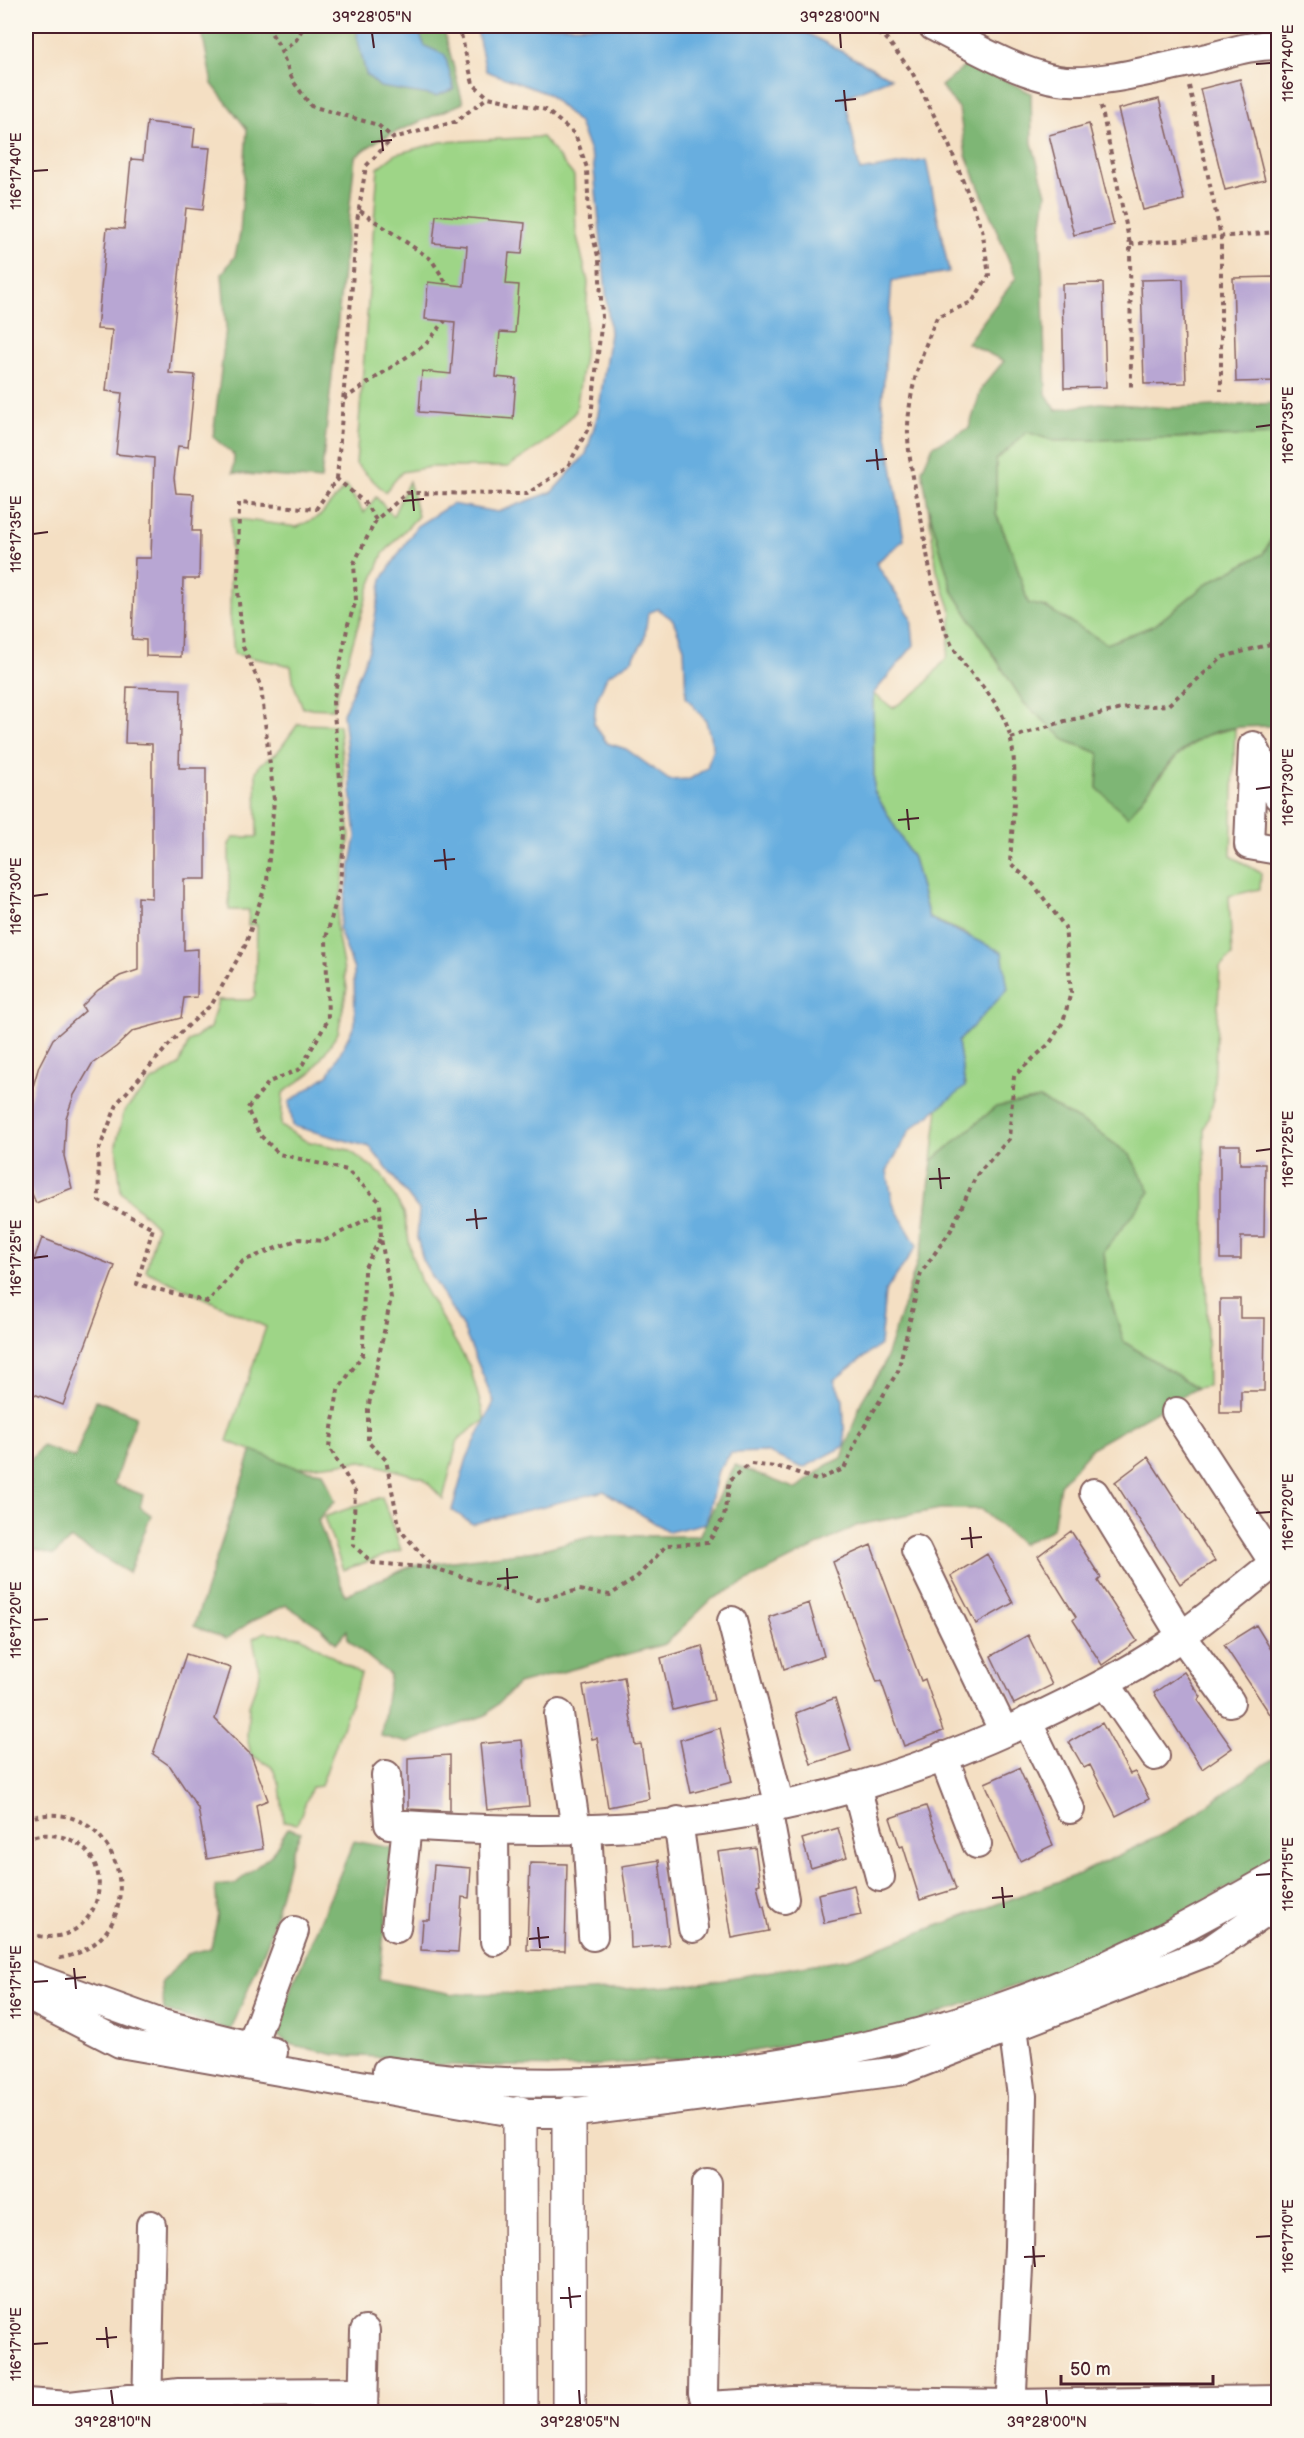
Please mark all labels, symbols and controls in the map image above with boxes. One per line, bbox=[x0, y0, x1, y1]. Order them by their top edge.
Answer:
text: 39°28'05"N bbox=[332, 8, 412, 27]
text: 39°28'00"N bbox=[800, 8, 880, 27]
text: 116°17'40"E bbox=[1279, 24, 1298, 102]
text: 116°17'40"E bbox=[7, 132, 26, 210]
text: 116°17'35"E bbox=[1279, 386, 1298, 464]
text: 116°17'35"E bbox=[7, 495, 26, 573]
text: 116°17'30"E bbox=[1279, 748, 1298, 826]
text: 116°17'30"E bbox=[7, 857, 26, 935]
text: 116°17'25"E bbox=[1279, 1110, 1298, 1187]
text: 116°17'25"E bbox=[7, 1219, 26, 1296]
text: 116°17'20"E bbox=[1279, 1473, 1298, 1551]
text: 116°17'20"E bbox=[7, 1581, 26, 1659]
text: 116°17'15"E bbox=[1279, 1837, 1298, 1911]
text: 116°17'15"E bbox=[7, 1945, 26, 2019]
text: 116°17'10"E bbox=[1279, 2199, 1298, 2273]
text: 116°17'10"E bbox=[7, 2307, 26, 2381]
scale bar bbox=[1061, 2348, 1212, 2386]
text: 50 m bbox=[1070, 2359, 1111, 2380]
text: 39°28'10"N bbox=[74, 2413, 152, 2432]
text: 39°28'05"N bbox=[540, 2413, 620, 2432]
text: 39°28'00"N bbox=[1007, 2413, 1087, 2432]

